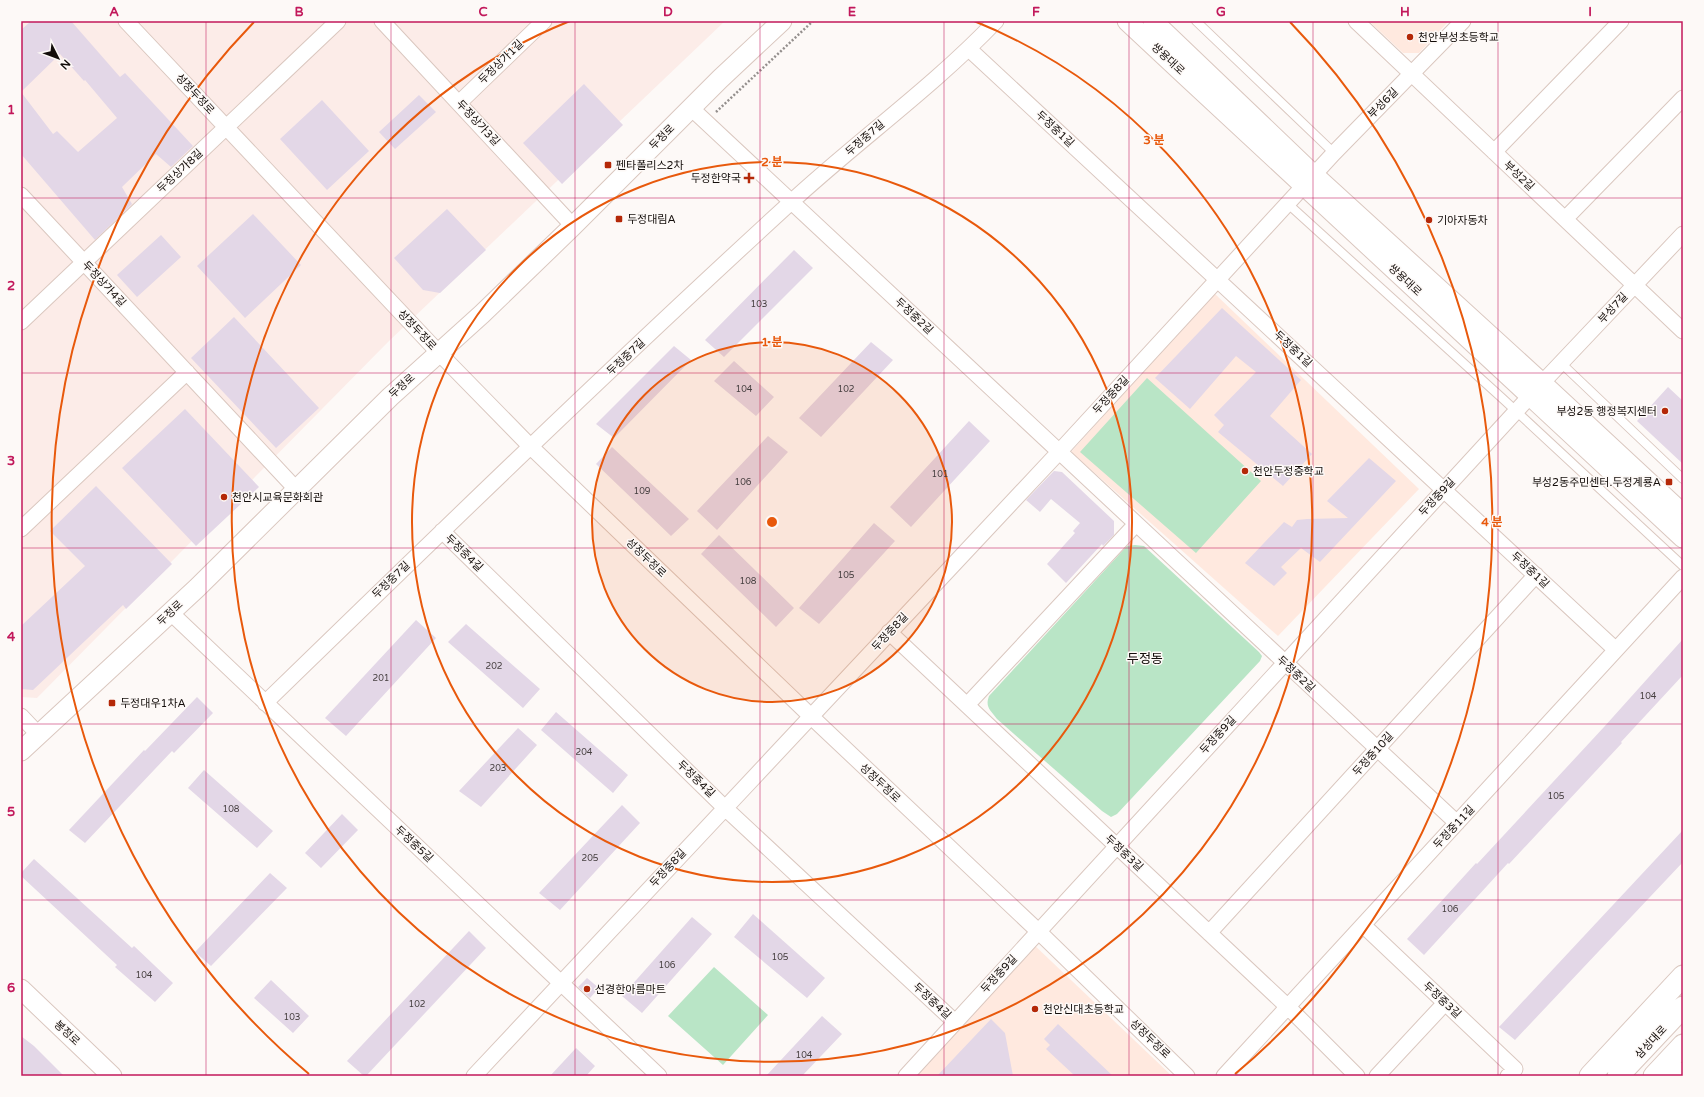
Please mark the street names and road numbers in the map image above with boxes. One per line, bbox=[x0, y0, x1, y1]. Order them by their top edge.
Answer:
street label: 두정상가1길 bbox=[476, 37, 526, 87]
street label: 쌍용대로 bbox=[1149, 40, 1187, 78]
street label: 성정두정로 bbox=[173, 71, 217, 117]
street label: 부성6길 bbox=[1365, 85, 1401, 121]
street label: 두정상가3길 bbox=[454, 98, 502, 148]
street label: 두정중1길 bbox=[1033, 108, 1077, 150]
street label: 두정중7길 bbox=[843, 118, 887, 158]
street label: 두정로 bbox=[647, 122, 677, 152]
street label: 두정상가8길 bbox=[155, 147, 205, 195]
street label: 부성2길 bbox=[1501, 159, 1537, 193]
street label: 두정상가4길 bbox=[80, 259, 128, 309]
street label: 쌍용대로 bbox=[1386, 261, 1424, 299]
street label: 부성7길 bbox=[1596, 290, 1630, 326]
street label: 두정중2길 bbox=[892, 295, 936, 337]
street label: 성정두정로 bbox=[395, 307, 439, 353]
street label: 두정중1길 bbox=[1271, 328, 1315, 370]
street label: 두정중7길 bbox=[604, 336, 648, 378]
street label: 두정로 bbox=[386, 371, 418, 401]
street label: 두정중8길 bbox=[1090, 373, 1132, 417]
street label: 두정중9길 bbox=[1416, 475, 1458, 519]
street label: 두정중4길 bbox=[442, 532, 486, 574]
street label: 성정두정로 bbox=[623, 536, 669, 580]
street label: 두정중1길 bbox=[1508, 549, 1552, 591]
street label: 두정중7길 bbox=[369, 559, 413, 601]
street label: 두정로 bbox=[154, 598, 186, 628]
street label: 두정중8길 bbox=[869, 610, 911, 654]
street label: 두정중2길 bbox=[1274, 653, 1318, 695]
street label: 두정중9길 bbox=[1197, 713, 1239, 757]
street label: 두정중10길 bbox=[1350, 729, 1396, 779]
street label: 두정중4길 bbox=[674, 758, 718, 800]
street label: 성정두정로 bbox=[857, 761, 903, 805]
street label: 두정중11길 bbox=[1431, 803, 1477, 851]
street label: 두정중5길 bbox=[392, 823, 436, 865]
street label: 두정중3길 bbox=[1102, 832, 1146, 874]
street label: 두정중8길 bbox=[647, 846, 689, 890]
street label: 두정중9길 bbox=[978, 952, 1020, 996]
street label: 두정중3길 bbox=[1420, 979, 1464, 1021]
street label: 두정중4길 bbox=[910, 980, 954, 1022]
street label: 성정두정로 bbox=[1127, 1017, 1173, 1061]
street label: 봉정로 bbox=[51, 1018, 83, 1048]
street label: 삼성대로 bbox=[1632, 1023, 1670, 1061]

